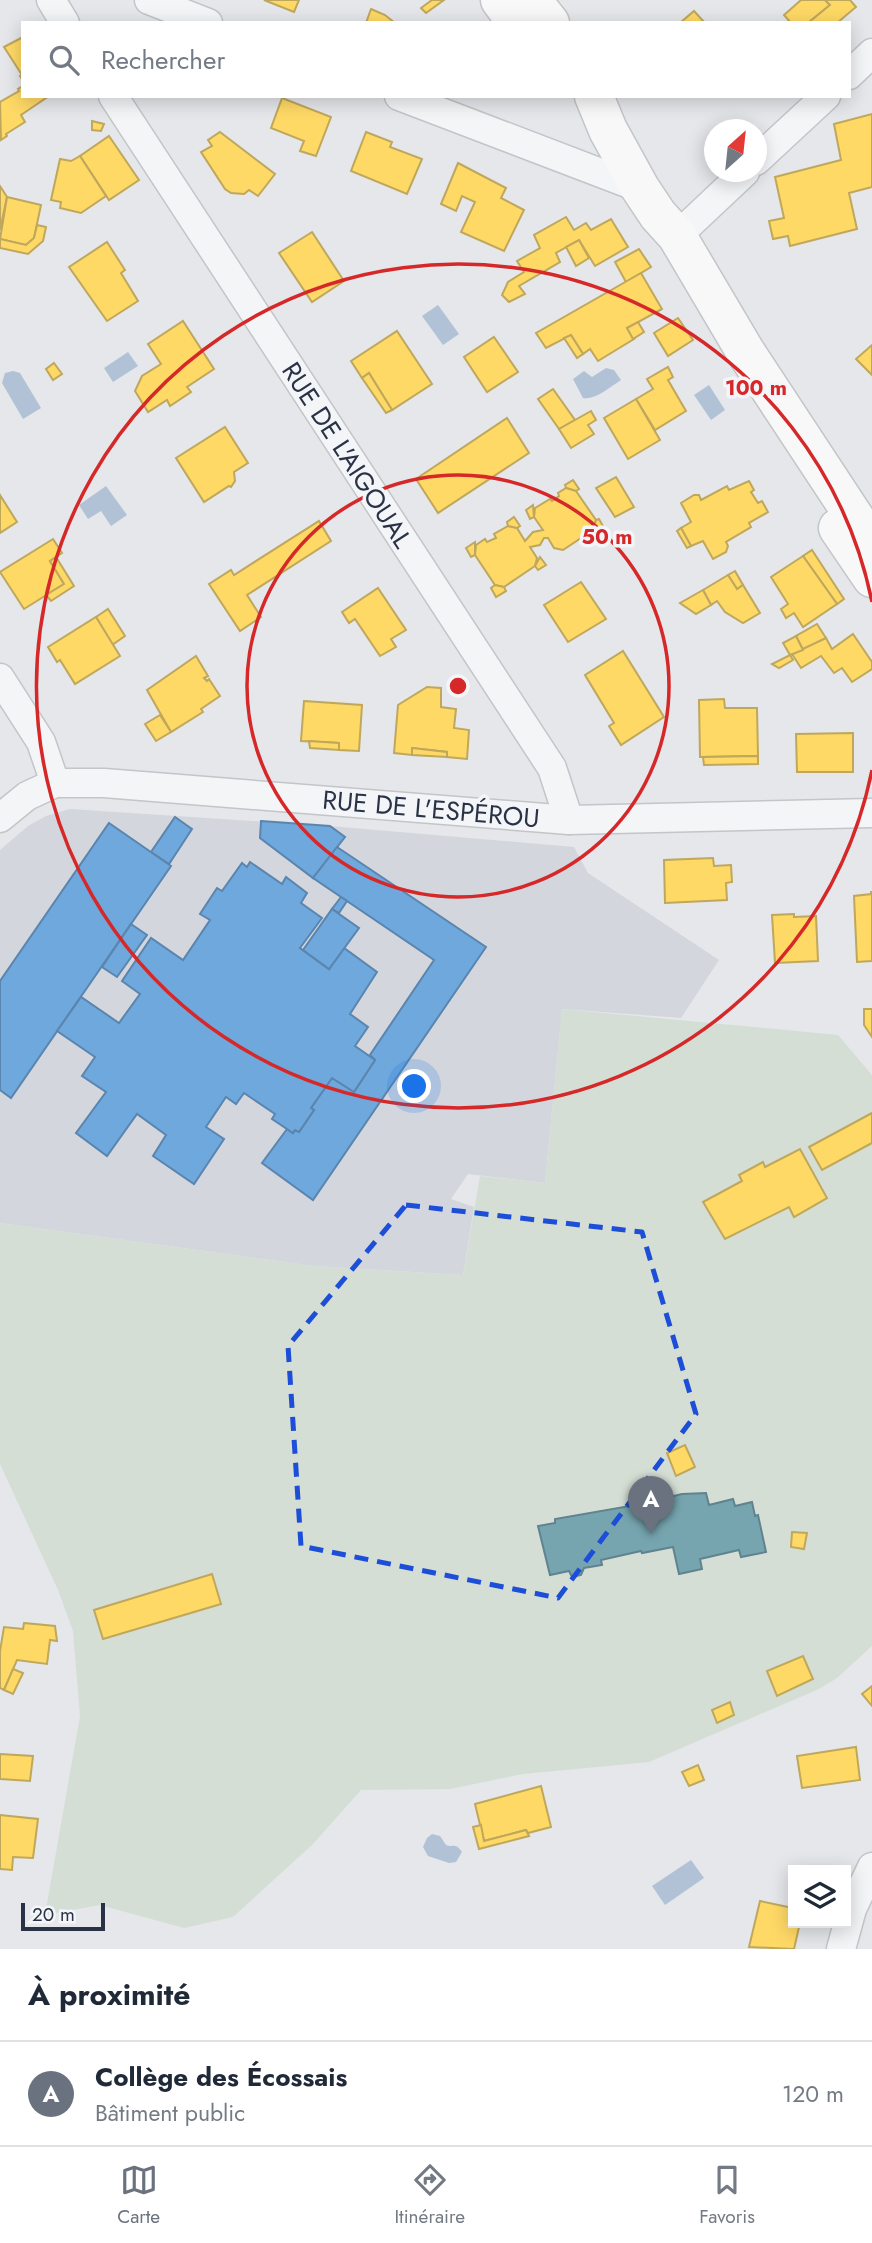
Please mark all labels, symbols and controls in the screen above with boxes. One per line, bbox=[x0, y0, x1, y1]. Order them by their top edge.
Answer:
search box bbox=[21, 21, 851, 98]
icon: search bbox=[45, 41, 83, 79]
text: Rechercher bbox=[101, 41, 225, 79]
north arrow bbox=[704, 119, 767, 182]
street label: RUE DE L'AIGOUAL bbox=[273, 355, 422, 556]
text: 100 m bbox=[725, 373, 787, 403]
text: 50 m bbox=[582, 522, 632, 552]
centre of rings bbox=[446, 674, 470, 698]
street label: RUE DE L'ESPÉROU bbox=[321, 781, 541, 837]
your location bbox=[397, 1069, 431, 1103]
pin: A bbox=[628, 1476, 674, 1534]
map controls bbox=[788, 1865, 851, 1928]
button: layers bbox=[788, 1865, 851, 1928]
scale bar bbox=[21, 1900, 105, 1932]
text: 20 m bbox=[32, 1901, 75, 1928]
text: À proximité bbox=[28, 1973, 191, 2016]
text: Collège des Écossais bbox=[95, 2058, 347, 2096]
text: A bbox=[43, 2077, 59, 2111]
text: 120 m bbox=[782, 2077, 844, 2111]
text: Bâtiment public bbox=[95, 2096, 245, 2130]
tab: Carte bbox=[117, 2161, 160, 2230]
tab: Itinéraire bbox=[394, 2161, 465, 2230]
tab: Favoris bbox=[699, 2161, 755, 2230]

